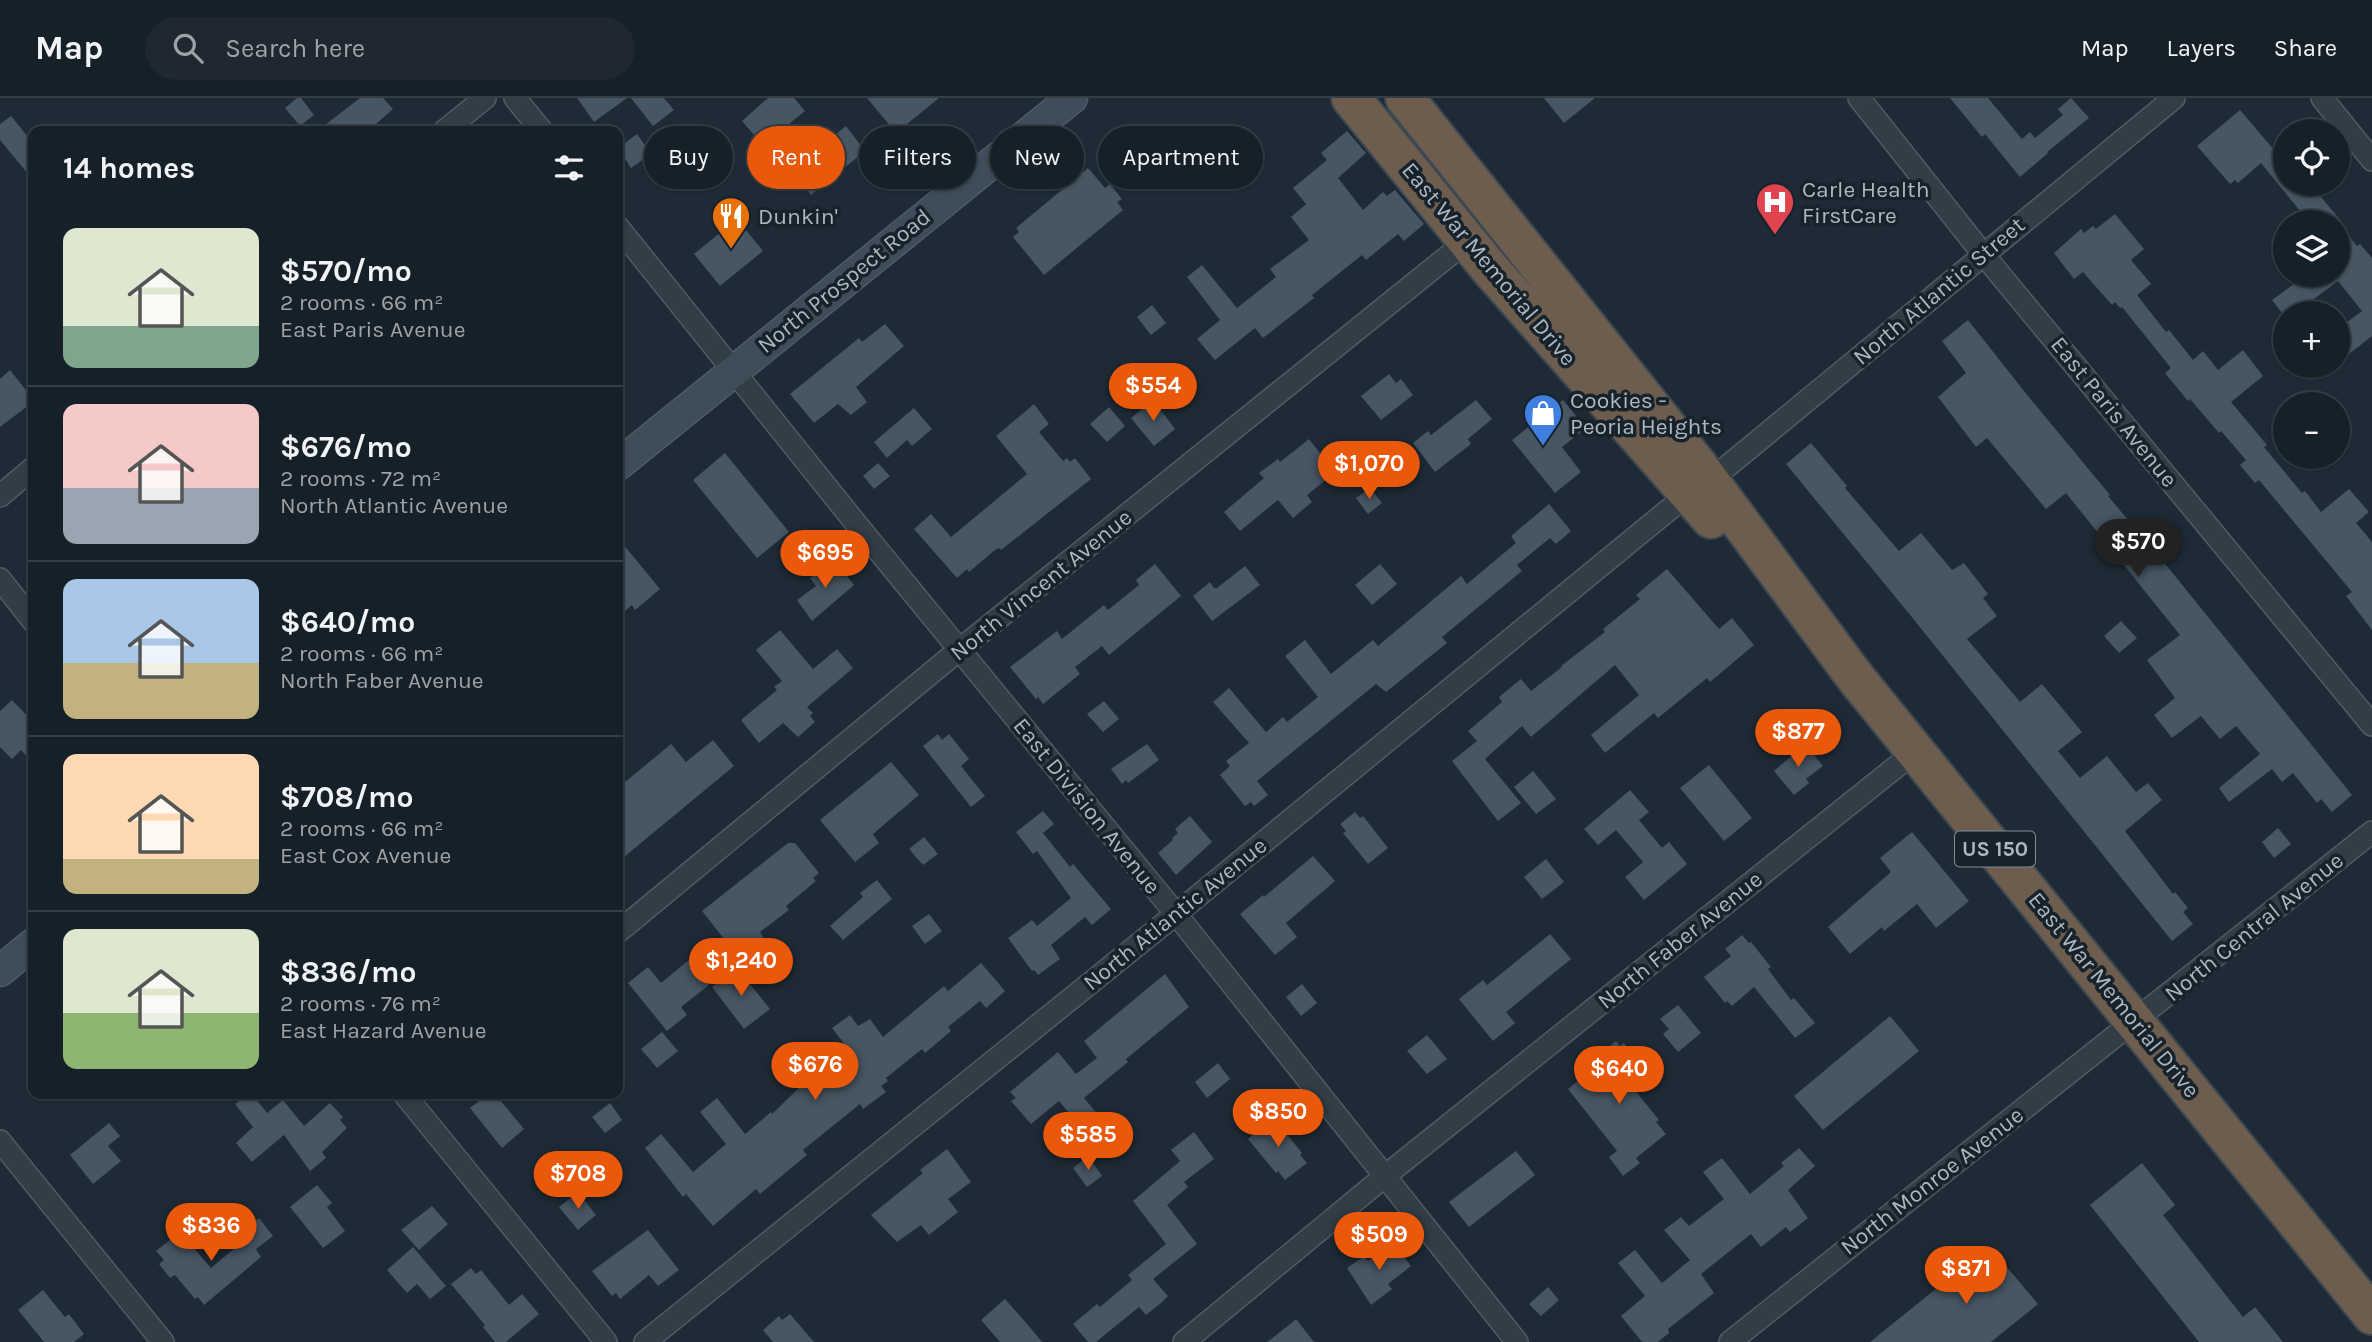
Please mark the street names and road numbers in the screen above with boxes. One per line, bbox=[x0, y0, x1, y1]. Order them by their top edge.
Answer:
street label: East War Memorial Drive bbox=[1396, 157, 1582, 371]
street label: North Prospect Road bbox=[752, 203, 936, 359]
street label: North Atlantic Street bbox=[1848, 211, 2030, 371]
street label: East Paris Avenue bbox=[2045, 331, 2183, 493]
street label: North Vincent Avenue bbox=[945, 504, 1137, 666]
street label: East Division Avenue bbox=[1008, 712, 1166, 900]
street label: North Atlantic Avenue bbox=[1078, 832, 1272, 996]
road number: US 150 bbox=[1955, 832, 2035, 866]
street label: North Central Avenue bbox=[2159, 847, 2349, 1007]
street label: North Faber Avenue bbox=[1592, 865, 1768, 1015]
street label: East War Memorial Drive bbox=[2023, 887, 2205, 1103]
street label: North Monroe Avenue bbox=[1835, 1101, 2029, 1261]

